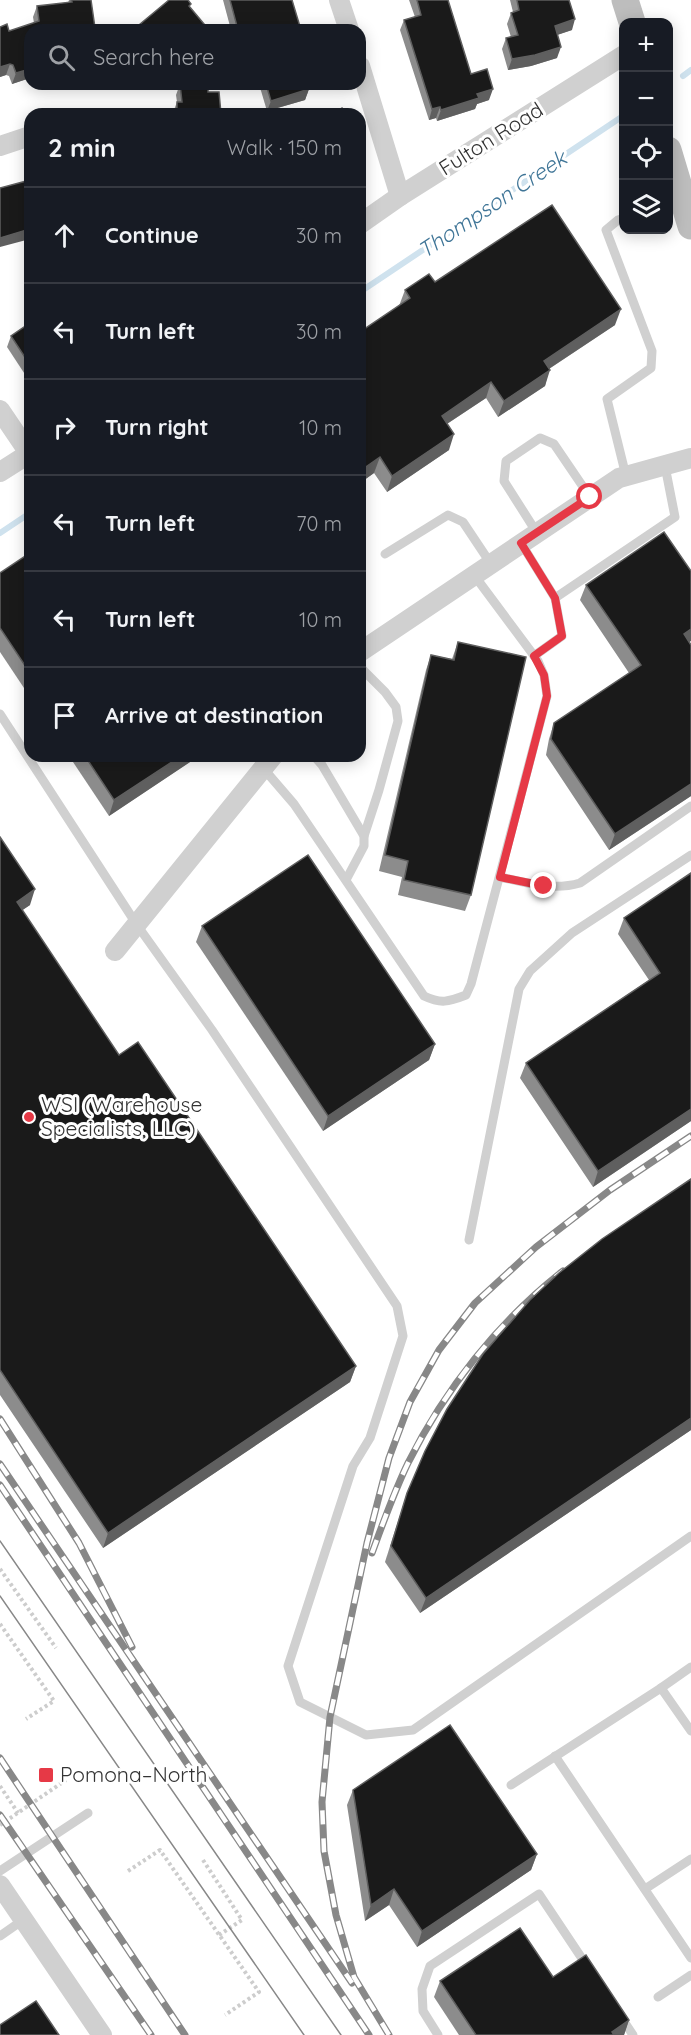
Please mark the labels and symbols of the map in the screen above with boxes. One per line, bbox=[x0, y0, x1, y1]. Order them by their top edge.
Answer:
street label: Fulton Road bbox=[434, 96, 547, 180]
water label: Thompson Creek bbox=[412, 143, 574, 264]
route start bbox=[576, 483, 602, 509]
route end bbox=[530, 872, 556, 898]
place label: WSI (Warehouse Specialists, LLC) bbox=[41, 1091, 202, 1141]
marker: WSI (Warehouse Specialists, LLC) bbox=[22, 1110, 36, 1124]
place label: Pomona–North bbox=[60, 1761, 208, 1787]
marker: Pomona–North bbox=[37, 1766, 55, 1784]

